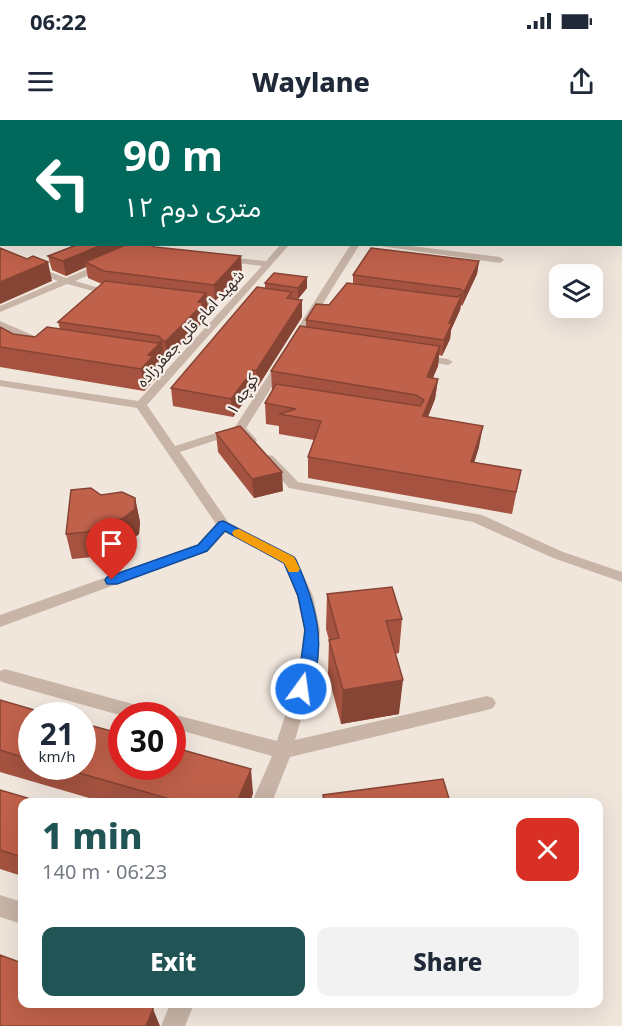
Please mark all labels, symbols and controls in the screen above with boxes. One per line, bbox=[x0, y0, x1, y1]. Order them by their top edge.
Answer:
text: 06:22 bbox=[30, 6, 87, 36]
text: Waylane bbox=[252, 63, 370, 100]
icon: menu bbox=[24, 65, 57, 98]
icon: share bbox=[565, 65, 598, 98]
text: 90 m bbox=[123, 126, 223, 183]
icon: left bbox=[24, 144, 102, 222]
text: ۱۲ متری دوم bbox=[123, 188, 261, 225]
street label: شهید امام قلی جعفرزاده bbox=[131, 264, 250, 393]
map controls bbox=[549, 264, 603, 318]
button: layers bbox=[549, 264, 603, 318]
street label: کوچه ۱ bbox=[221, 369, 264, 419]
pin bbox=[86, 518, 137, 580]
icon: arrive bbox=[95, 527, 128, 560]
position arrow bbox=[269, 657, 333, 721]
speed limit sign: 30 bbox=[108, 702, 186, 780]
text: 21 bbox=[40, 713, 74, 754]
text: km/h bbox=[39, 746, 75, 766]
text: 1 min bbox=[42, 811, 143, 860]
button: close bbox=[516, 818, 579, 881]
text: 140 m · 06:23 bbox=[42, 858, 167, 885]
button: Exit bbox=[42, 927, 305, 996]
button: Share bbox=[317, 927, 579, 996]

